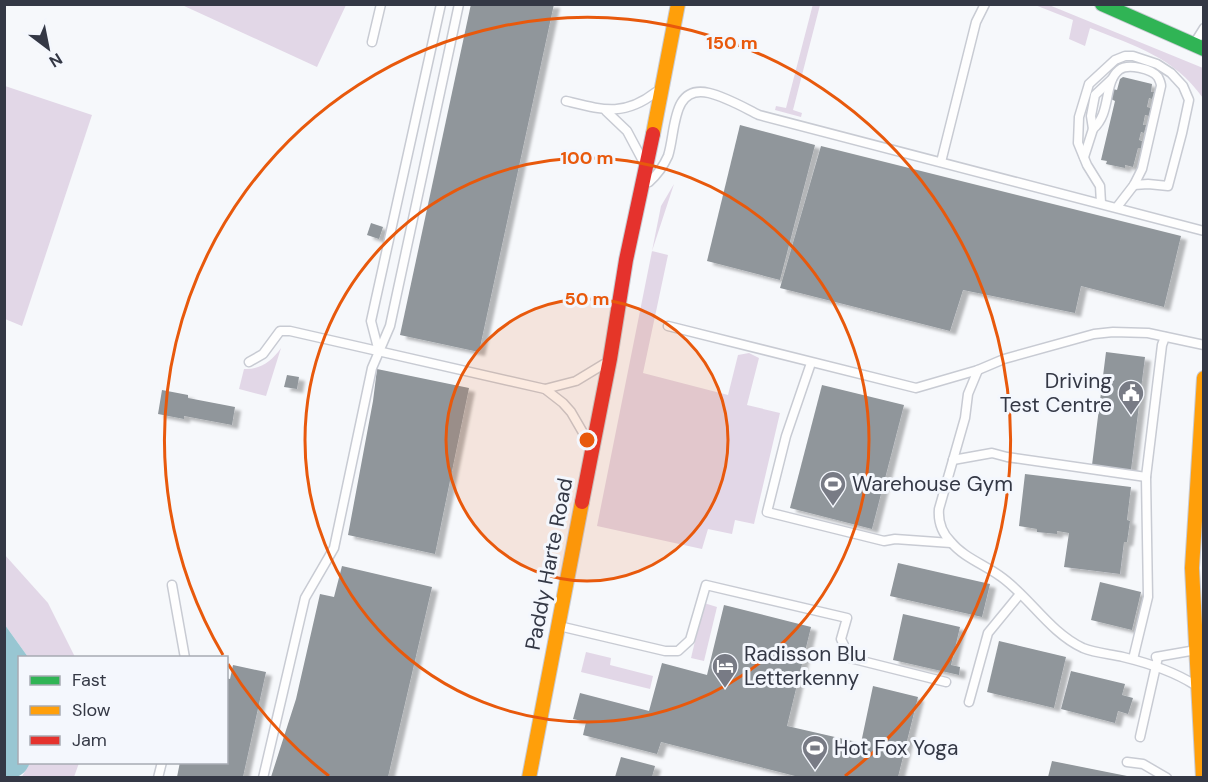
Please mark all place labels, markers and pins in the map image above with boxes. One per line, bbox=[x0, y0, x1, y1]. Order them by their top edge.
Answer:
place label: Driving Test Centre bbox=[1000, 367, 1112, 419]
public building icon: Driving Test Centre bbox=[1116, 378, 1146, 416]
centre of rings bbox=[577, 430, 597, 450]
sports icon: Warehouse Gym bbox=[818, 469, 848, 507]
place label: Warehouse Gym bbox=[852, 470, 1013, 498]
place label: Radisson Blu Letterkenny bbox=[744, 640, 866, 692]
hotel icon: Radisson Blu Letterkenny bbox=[710, 651, 740, 689]
sports icon: Hot Fox Yoga bbox=[800, 733, 830, 771]
place label: Hot Fox Yoga bbox=[834, 734, 958, 762]

